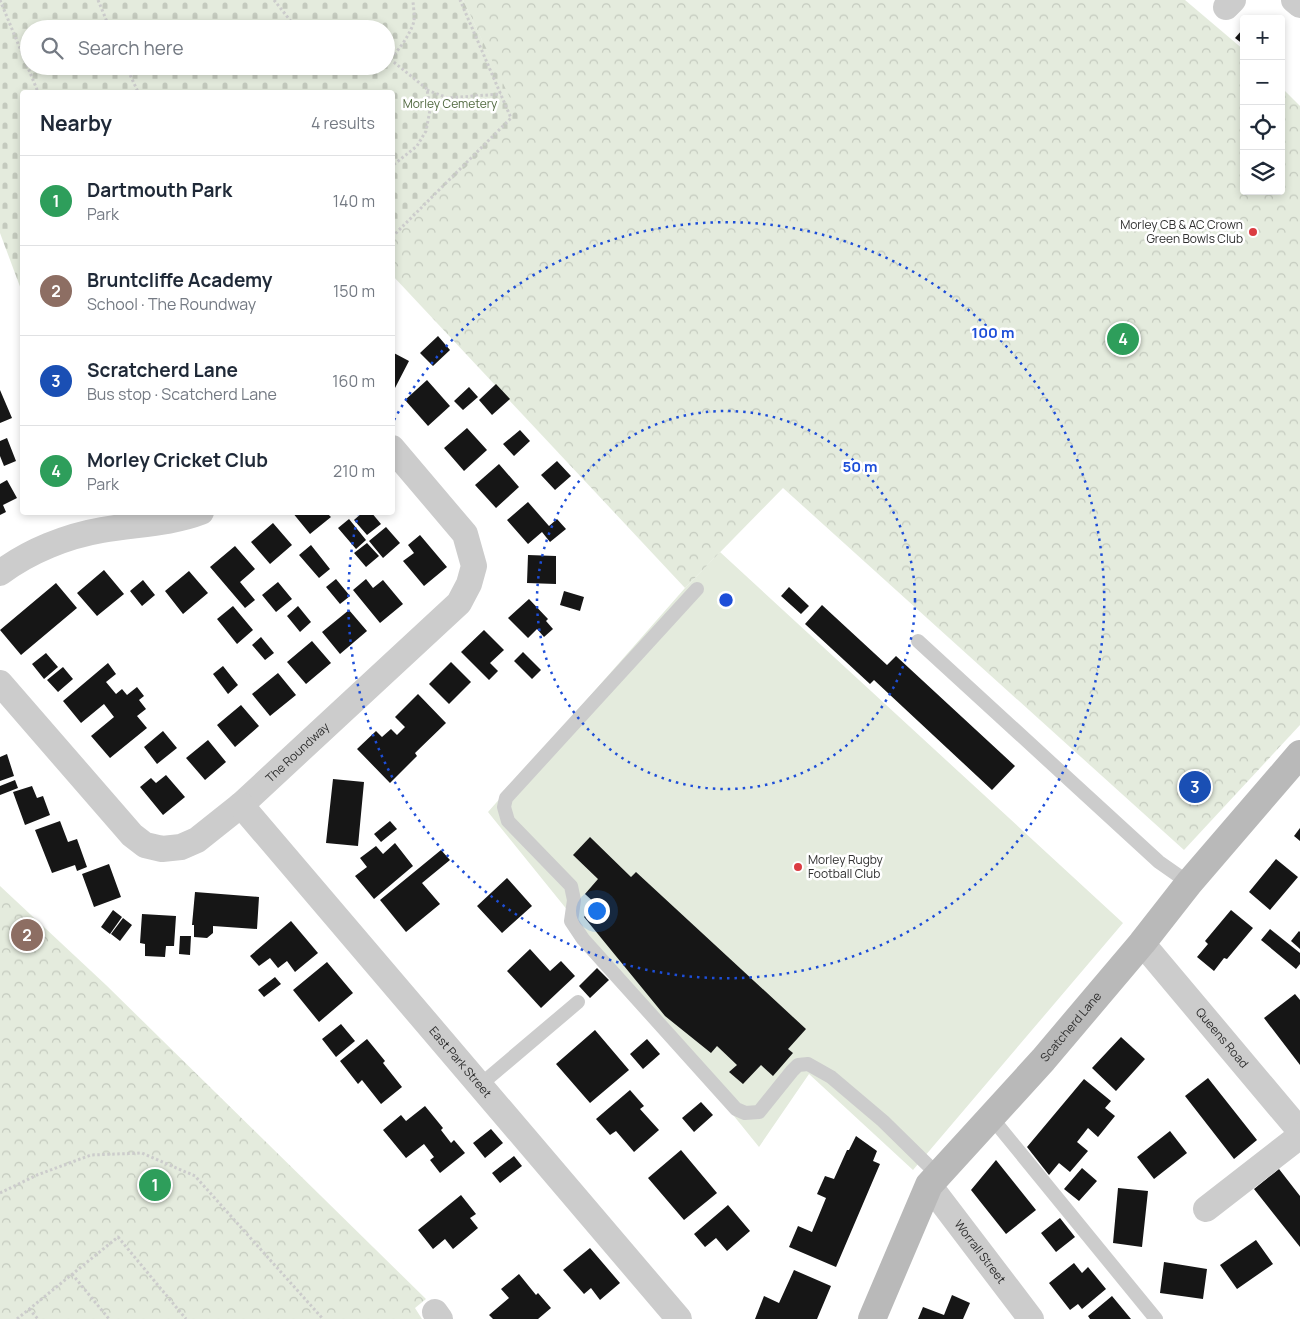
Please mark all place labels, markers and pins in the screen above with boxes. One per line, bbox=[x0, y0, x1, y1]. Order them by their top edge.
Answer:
place label: Morley CB & AC Crown Green Bowls Club bbox=[1120, 216, 1243, 247]
marker: Morley CB & AC Crown Green Bowls Club bbox=[1247, 226, 1259, 238]
pin: 4 bbox=[1107, 320, 1139, 358]
centre of rings bbox=[717, 591, 735, 609]
pin: 3 bbox=[1179, 768, 1211, 806]
place label: Morley Rugby Football Club bbox=[808, 851, 884, 882]
marker: Morley Rugby Football Club bbox=[792, 861, 804, 873]
pin: 2 bbox=[11, 916, 43, 954]
pin: 1 bbox=[139, 1166, 171, 1204]

